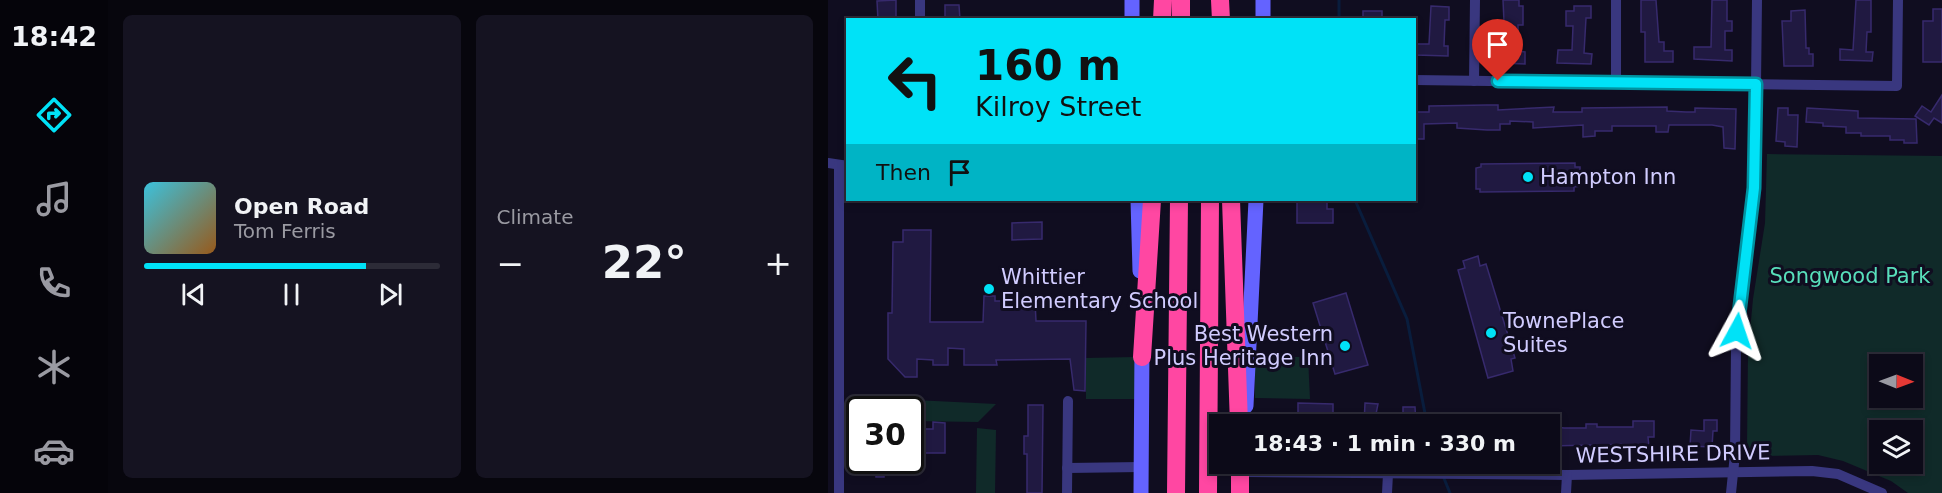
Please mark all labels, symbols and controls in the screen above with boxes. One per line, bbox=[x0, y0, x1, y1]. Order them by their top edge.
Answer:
pin bbox=[1472, 19, 1523, 81]
text: 18:42 bbox=[11, 21, 97, 52]
icon: arrive bbox=[1481, 28, 1514, 61]
text: 160 m bbox=[975, 41, 1121, 90]
icon: left bbox=[876, 42, 954, 120]
text: Kilroy Street bbox=[975, 91, 1141, 122]
icon: directions bbox=[33, 94, 75, 136]
icon: arrive bbox=[943, 156, 976, 189]
text: Then bbox=[876, 160, 931, 185]
place label: Hampton Inn bbox=[1540, 165, 1676, 189]
marker: Hampton Inn bbox=[1521, 170, 1535, 184]
icon: music bbox=[33, 178, 75, 220]
text: Open Road bbox=[234, 194, 369, 219]
text: Climate bbox=[497, 205, 573, 229]
text: Tom Ferris bbox=[234, 219, 336, 243]
text: 22° bbox=[602, 236, 687, 289]
text: − bbox=[497, 244, 524, 283]
text: + bbox=[764, 244, 792, 283]
icon: phone bbox=[33, 262, 75, 304]
park label: Songwood Park bbox=[1769, 264, 1931, 288]
place label: Whittier Elementary School bbox=[1001, 265, 1198, 313]
icon: previous bbox=[177, 278, 210, 311]
icon: pause bbox=[275, 278, 308, 311]
icon: next bbox=[374, 278, 407, 311]
marker: Whittier Elementary School bbox=[982, 282, 996, 296]
position arrow bbox=[1705, 299, 1769, 363]
place label: TownePlace Suites bbox=[1502, 309, 1624, 357]
place label: Best Western Plus Heritage Inn bbox=[1154, 322, 1333, 370]
marker: TownePlace Suites bbox=[1484, 326, 1498, 340]
marker: Best Western Plus Heritage Inn bbox=[1338, 339, 1352, 353]
icon: climate bbox=[33, 346, 75, 388]
north arrow bbox=[1869, 354, 1923, 408]
map controls bbox=[1869, 354, 1923, 474]
speed limit sign: 30 bbox=[846, 396, 924, 474]
button: layers bbox=[1869, 420, 1923, 474]
icon: car bbox=[33, 430, 75, 472]
text: 18:43 · 1 min · 330 m bbox=[1253, 431, 1516, 456]
street label: WESTSHIRE DRIVE bbox=[1575, 440, 1771, 468]

